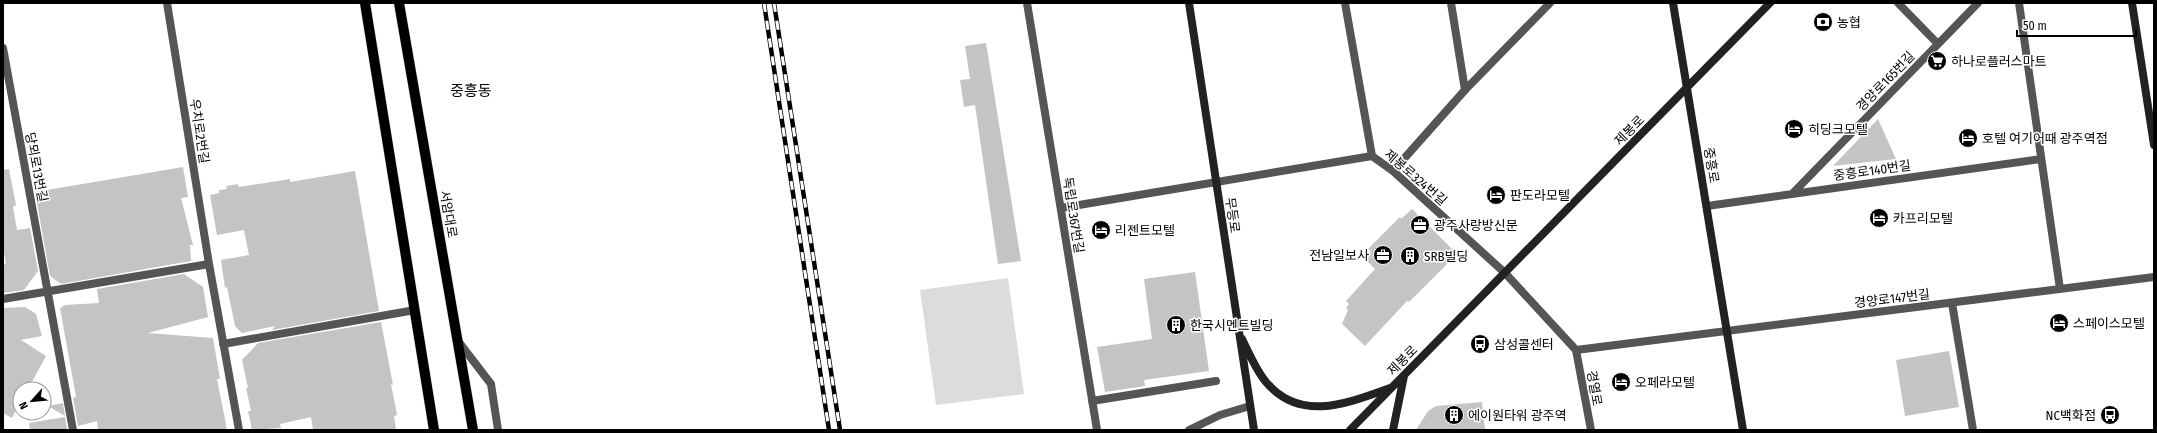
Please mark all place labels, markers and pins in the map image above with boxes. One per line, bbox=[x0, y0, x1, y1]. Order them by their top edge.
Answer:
bank icon: 농협 bbox=[1812, 11, 1834, 33]
place label: 농협 bbox=[1837, 15, 1861, 30]
supermarket icon: 하나로플러스마트 bbox=[1926, 50, 1948, 72]
place label: 하나로플러스마트 bbox=[1951, 54, 2047, 69]
hotel icon: 히딩크모텔 bbox=[1783, 118, 1805, 140]
place label: 히딩크모텔 bbox=[1808, 122, 1868, 137]
hotel icon: 호텔 여기어때 광주역점 bbox=[1957, 127, 1979, 149]
place label: 호텔 여기어때 광주역점 bbox=[1982, 131, 2108, 146]
hotel icon: 판도라모텔 bbox=[1485, 184, 1507, 206]
place label: 판도라모텔 bbox=[1510, 188, 1570, 203]
hotel icon: 카프리모텔 bbox=[1868, 207, 1890, 229]
place label: 카프리모텔 bbox=[1893, 211, 1953, 226]
office icon: 광주사랑방신문 bbox=[1409, 214, 1431, 236]
place label: 광주사랑방신문 bbox=[1434, 218, 1518, 233]
hotel icon: 리젠트모텔 bbox=[1090, 219, 1112, 241]
place label: 리젠트모텔 bbox=[1115, 223, 1175, 238]
office icon: 전남일보사 bbox=[1372, 244, 1394, 266]
building icon: SRB빌딩 bbox=[1399, 245, 1421, 267]
place label: 전남일보사 bbox=[1309, 248, 1369, 263]
place label: SRB빌딩 bbox=[1424, 249, 1469, 264]
hotel icon: 스페이스모텔 bbox=[2048, 312, 2070, 334]
building icon: 한국시멘트빌딩 bbox=[1165, 314, 1187, 336]
place label: 스페이스모텔 bbox=[2073, 316, 2145, 331]
place label: 한국시멘트빌딩 bbox=[1190, 318, 1274, 333]
bus stop icon: 삼성콜센터 bbox=[1469, 333, 1491, 355]
place label: 삼성콜센터 bbox=[1494, 337, 1554, 352]
hotel icon: 오페라모텔 bbox=[1610, 371, 1632, 393]
place label: 오페라모텔 bbox=[1635, 375, 1695, 390]
building icon: 에이원타워 광주역 bbox=[1443, 404, 1465, 426]
bus stop icon: NC백화점 bbox=[2099, 404, 2121, 426]
place label: 에이원타워 광주역 bbox=[1468, 408, 1567, 423]
place label: NC백화점 bbox=[2046, 408, 2096, 423]

